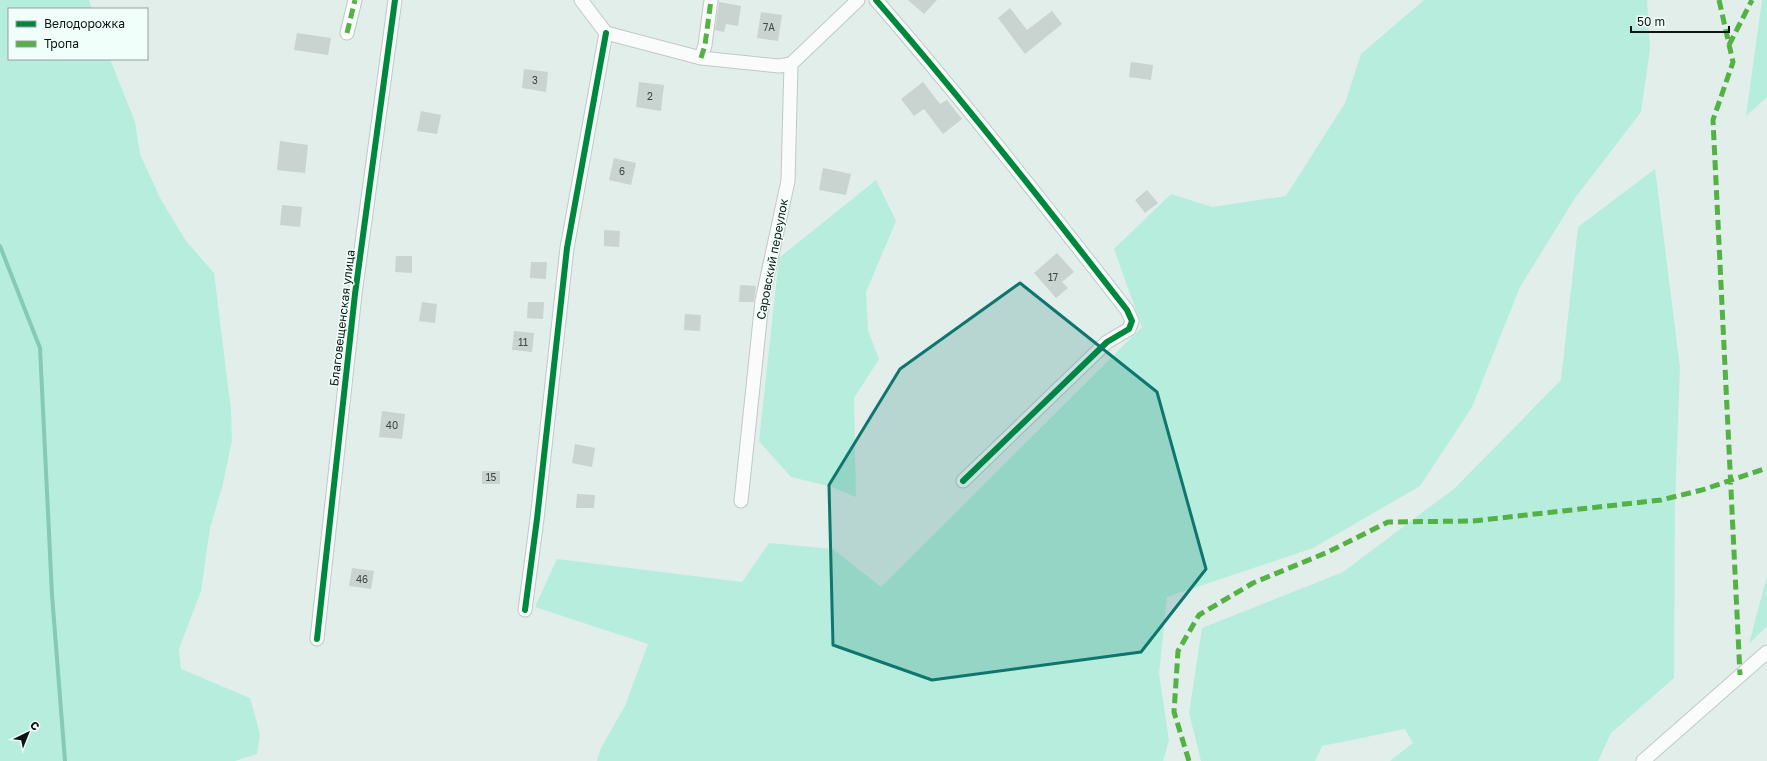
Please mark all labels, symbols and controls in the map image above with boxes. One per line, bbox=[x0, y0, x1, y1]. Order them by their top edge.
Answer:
legend bbox=[8, 8, 148, 60]
scale bar bbox=[1631, 8, 1729, 34]
text: 50 m bbox=[1637, 14, 1665, 29]
text: Велодорожка bbox=[44, 16, 125, 31]
house number: 7А bbox=[763, 21, 775, 33]
text: Тропа bbox=[44, 36, 79, 51]
house number: 3 bbox=[532, 74, 538, 86]
house number: 2 bbox=[647, 90, 653, 102]
house number: 6 bbox=[619, 165, 625, 177]
street label: Саровский переулок bbox=[753, 197, 791, 321]
street label: Благовещенская улица bbox=[326, 249, 358, 387]
house number: 17 bbox=[1048, 271, 1058, 283]
house number: 11 bbox=[518, 336, 528, 348]
house number: 40 bbox=[386, 419, 398, 431]
house number: 15 bbox=[486, 471, 497, 483]
house number: 46 bbox=[356, 573, 368, 585]
north arrow bbox=[8, 713, 48, 753]
text: С bbox=[28, 718, 43, 733]

